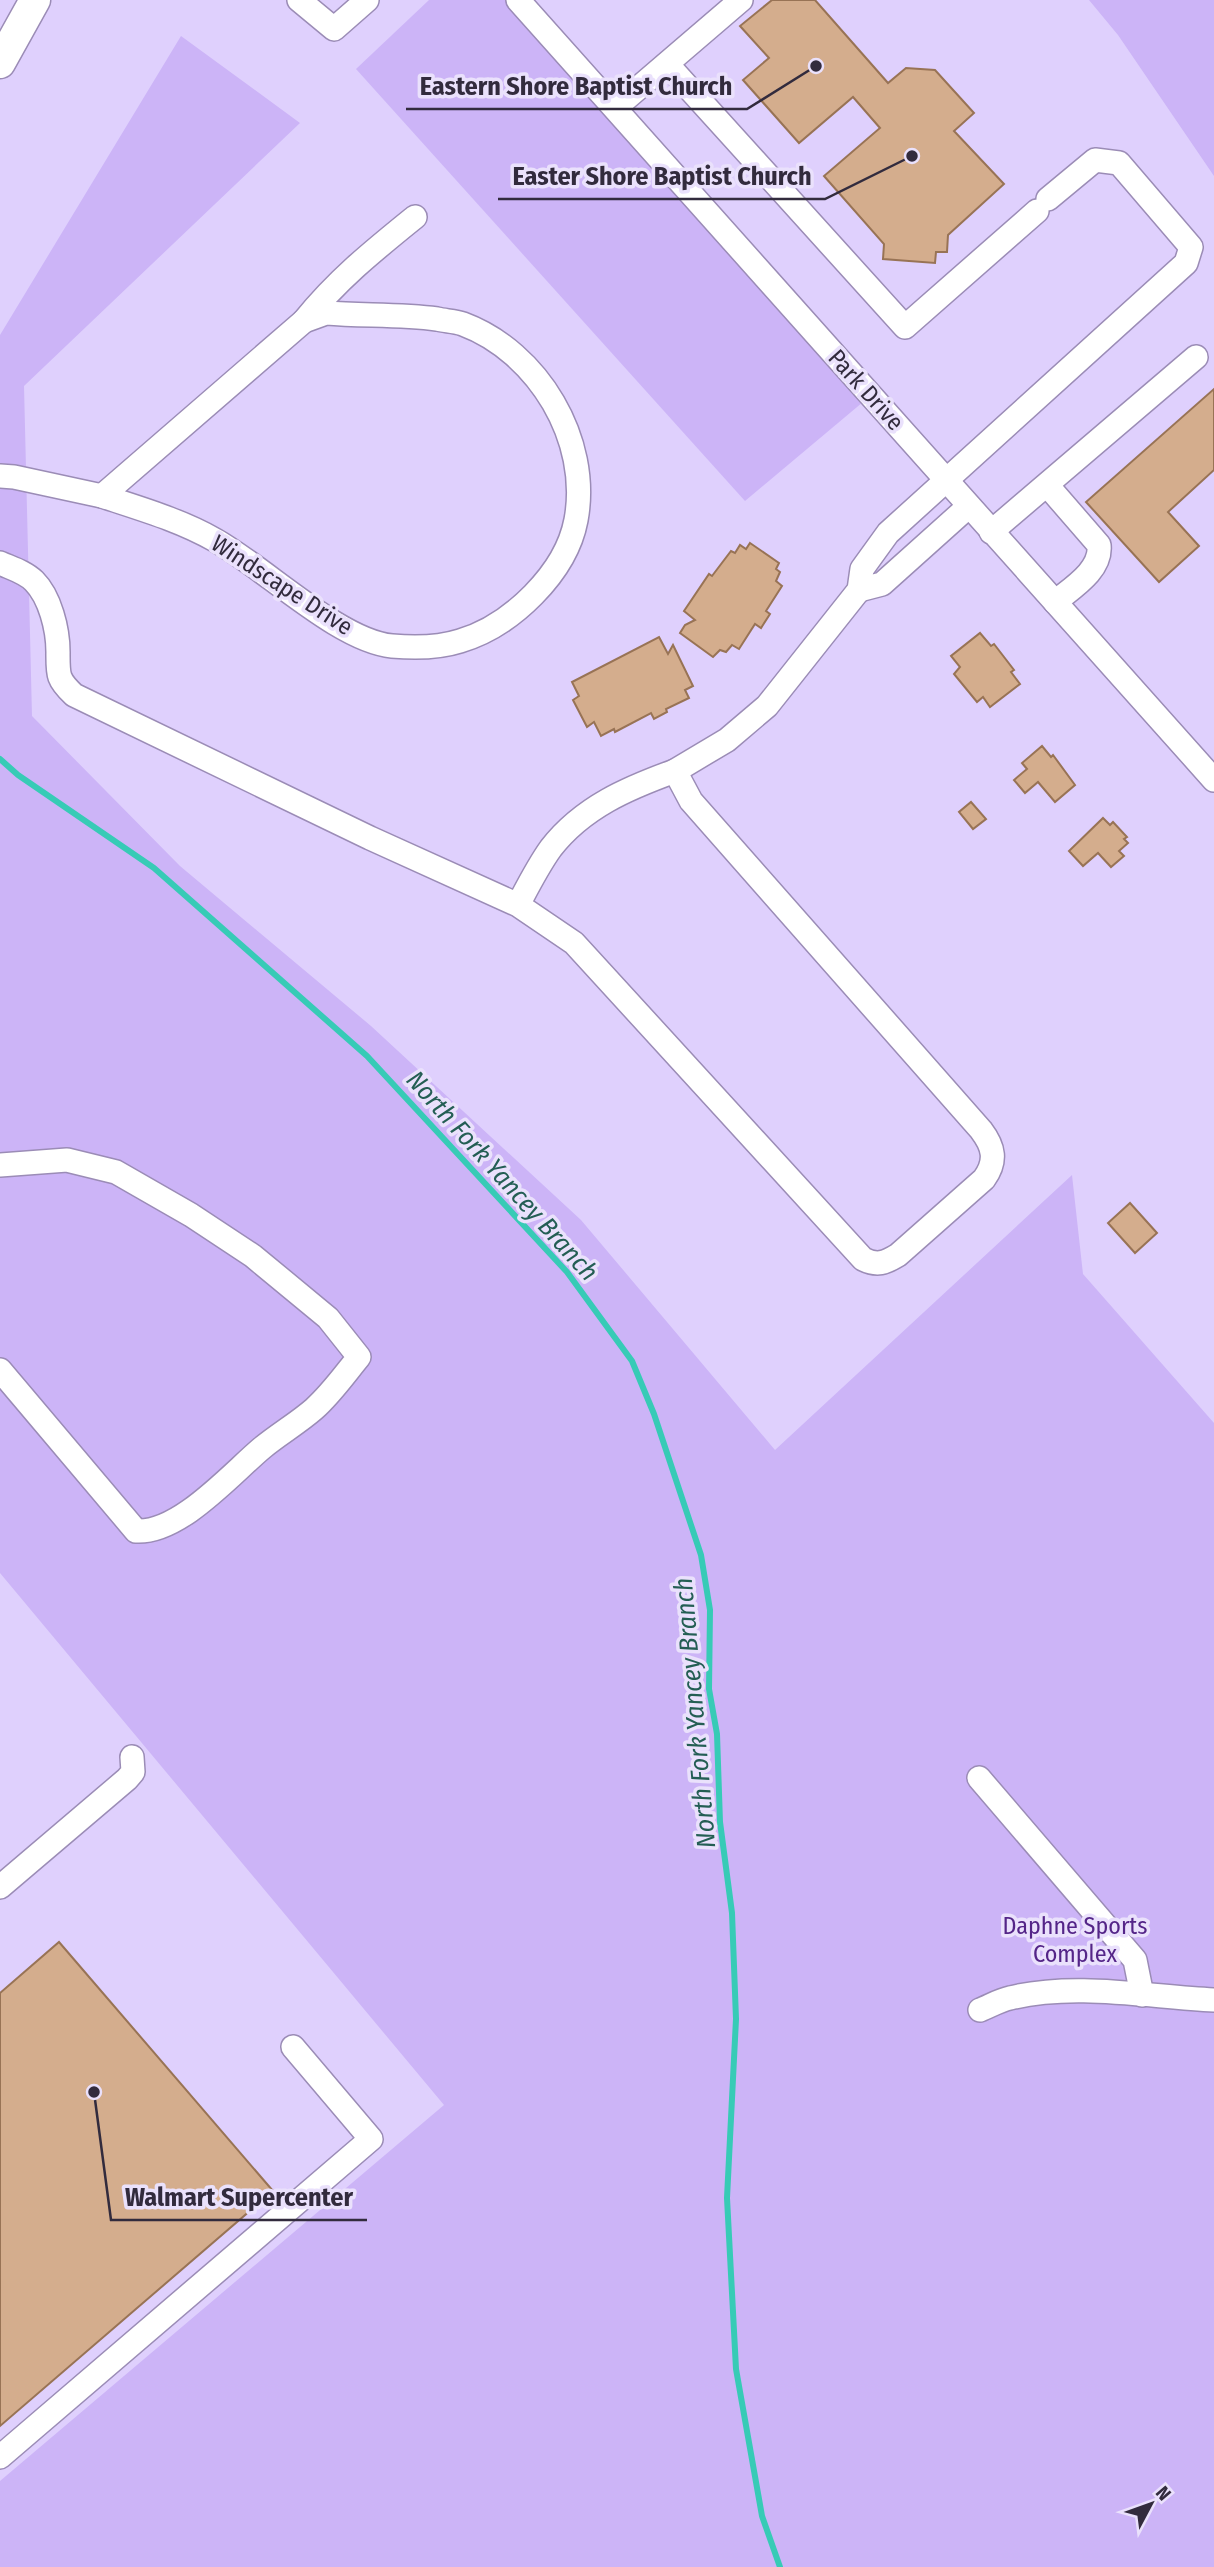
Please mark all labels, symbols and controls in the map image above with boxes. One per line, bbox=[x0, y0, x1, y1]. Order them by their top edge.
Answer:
callout: Eastern Shore Baptist Church bbox=[406, 62, 747, 109]
text: Eastern Shore Baptist Church bbox=[420, 71, 732, 102]
callout: Easter Shore Baptist Church bbox=[498, 152, 825, 199]
text: Easter Shore Baptist Church bbox=[512, 161, 812, 192]
street label: Park Drive bbox=[822, 344, 910, 436]
street label: Windscape Drive bbox=[206, 529, 358, 641]
water label: North Fork Yancey Branch bbox=[400, 1065, 604, 1287]
water label: North Fork Yancey Branch bbox=[668, 1576, 722, 1850]
park label: Daphne Sports Complex bbox=[1003, 1912, 1147, 1968]
callout: Walmart Supercenter bbox=[111, 2173, 367, 2220]
text: Walmart Supercenter bbox=[125, 2182, 353, 2213]
north arrow bbox=[1116, 2469, 1186, 2539]
text: N bbox=[1151, 2481, 1176, 2505]

